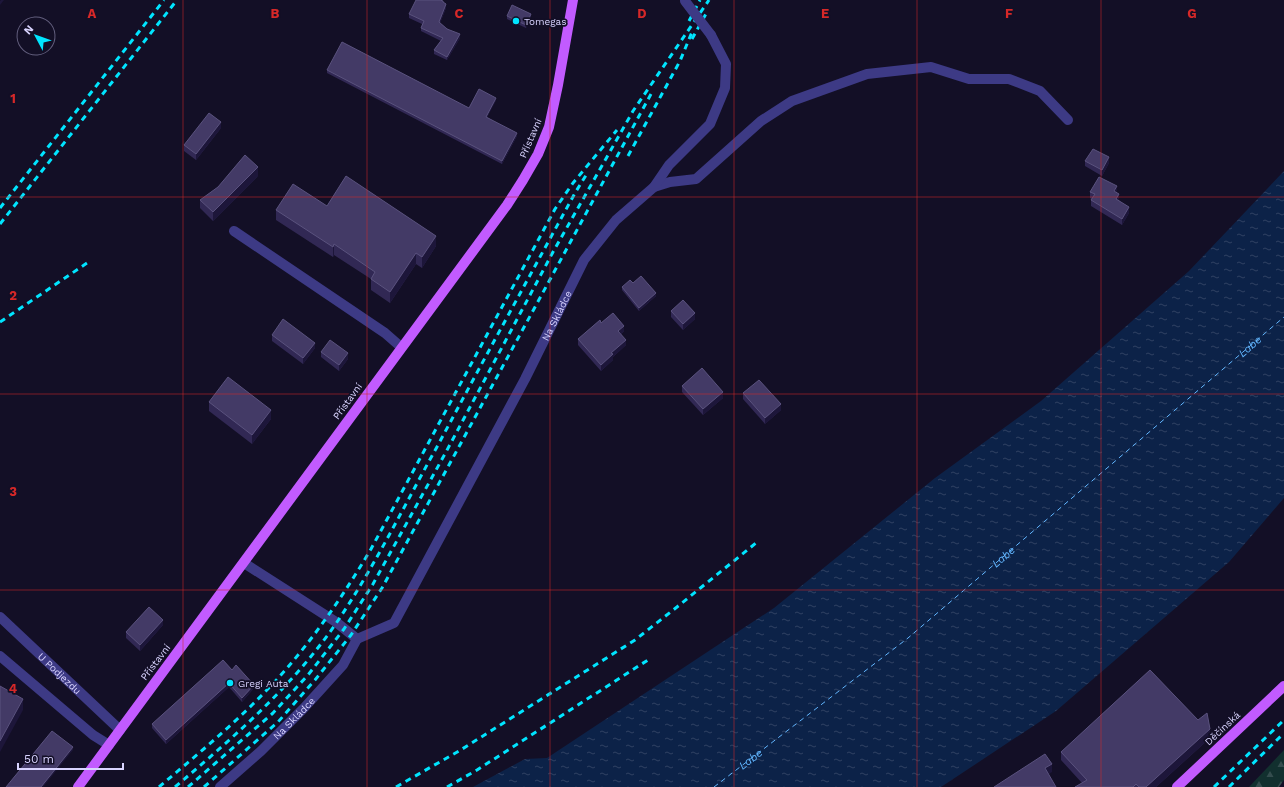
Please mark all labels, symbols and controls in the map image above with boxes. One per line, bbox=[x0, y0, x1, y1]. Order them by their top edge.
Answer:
text: A bbox=[88, 6, 97, 21]
text: B bbox=[271, 6, 280, 21]
text: C bbox=[455, 6, 464, 21]
text: D bbox=[637, 6, 647, 21]
text: E bbox=[821, 6, 829, 21]
text: F bbox=[1005, 6, 1013, 21]
text: G bbox=[1187, 6, 1197, 21]
north arrow bbox=[16, 16, 56, 56]
marker: Tomegas bbox=[511, 16, 521, 26]
place label: Tomegas bbox=[524, 16, 567, 27]
text: N bbox=[21, 22, 36, 37]
text: 1 bbox=[10, 91, 16, 106]
street label: Přístavní bbox=[517, 116, 544, 160]
text: 2 bbox=[9, 288, 17, 303]
street label: Na Skládce bbox=[540, 289, 574, 343]
water label: Labe bbox=[1236, 333, 1264, 360]
street label: Přístavní bbox=[331, 381, 364, 421]
text: 3 bbox=[9, 484, 17, 499]
water label: Labe bbox=[990, 544, 1018, 570]
street label: Přístavní bbox=[138, 642, 173, 682]
street label: U Podjezdu bbox=[36, 651, 83, 696]
marker: Gregi Auta bbox=[225, 678, 235, 688]
place label: Gregi Auta bbox=[238, 678, 289, 689]
text: 4 bbox=[9, 681, 18, 696]
street label: Na Skládce bbox=[271, 695, 317, 742]
street label: Děčínská bbox=[1203, 709, 1242, 747]
scale bar bbox=[18, 745, 123, 771]
water label: Labe bbox=[736, 746, 765, 772]
text: 50 m bbox=[24, 752, 54, 766]

